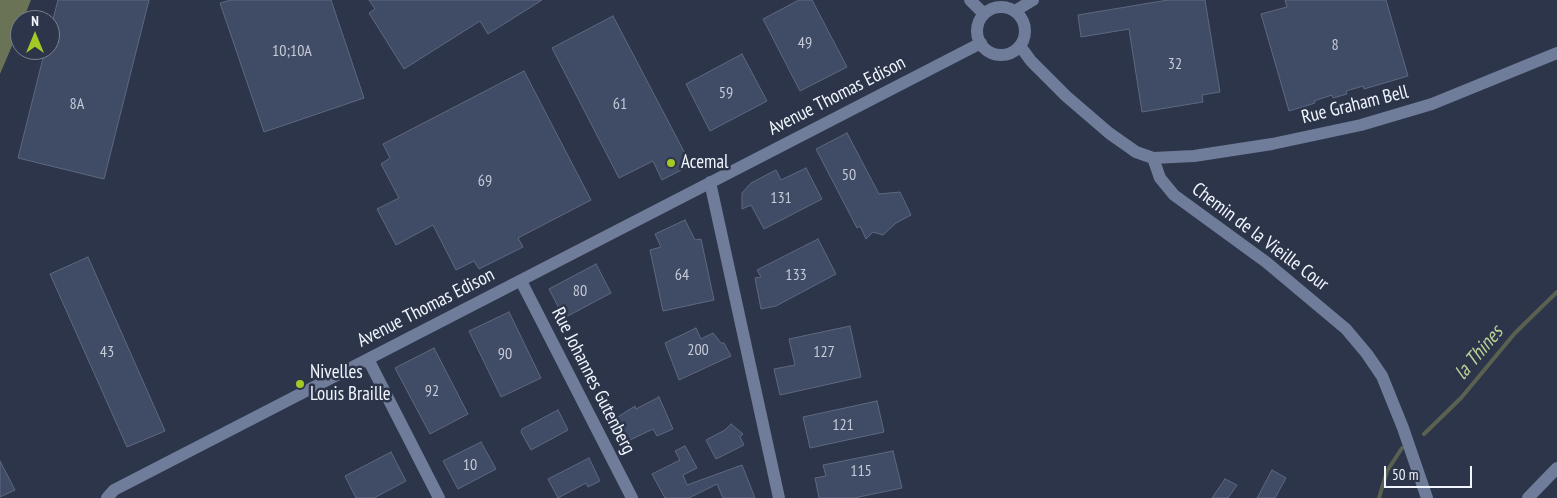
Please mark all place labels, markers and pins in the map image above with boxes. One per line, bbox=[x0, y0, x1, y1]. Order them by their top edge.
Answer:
place label: Acemal bbox=[681, 152, 728, 174]
marker: Acemal bbox=[665, 157, 677, 169]
place label: Nivelles Louis Braille bbox=[310, 362, 391, 406]
marker: Nivelles Louis Braille bbox=[294, 378, 306, 390]

